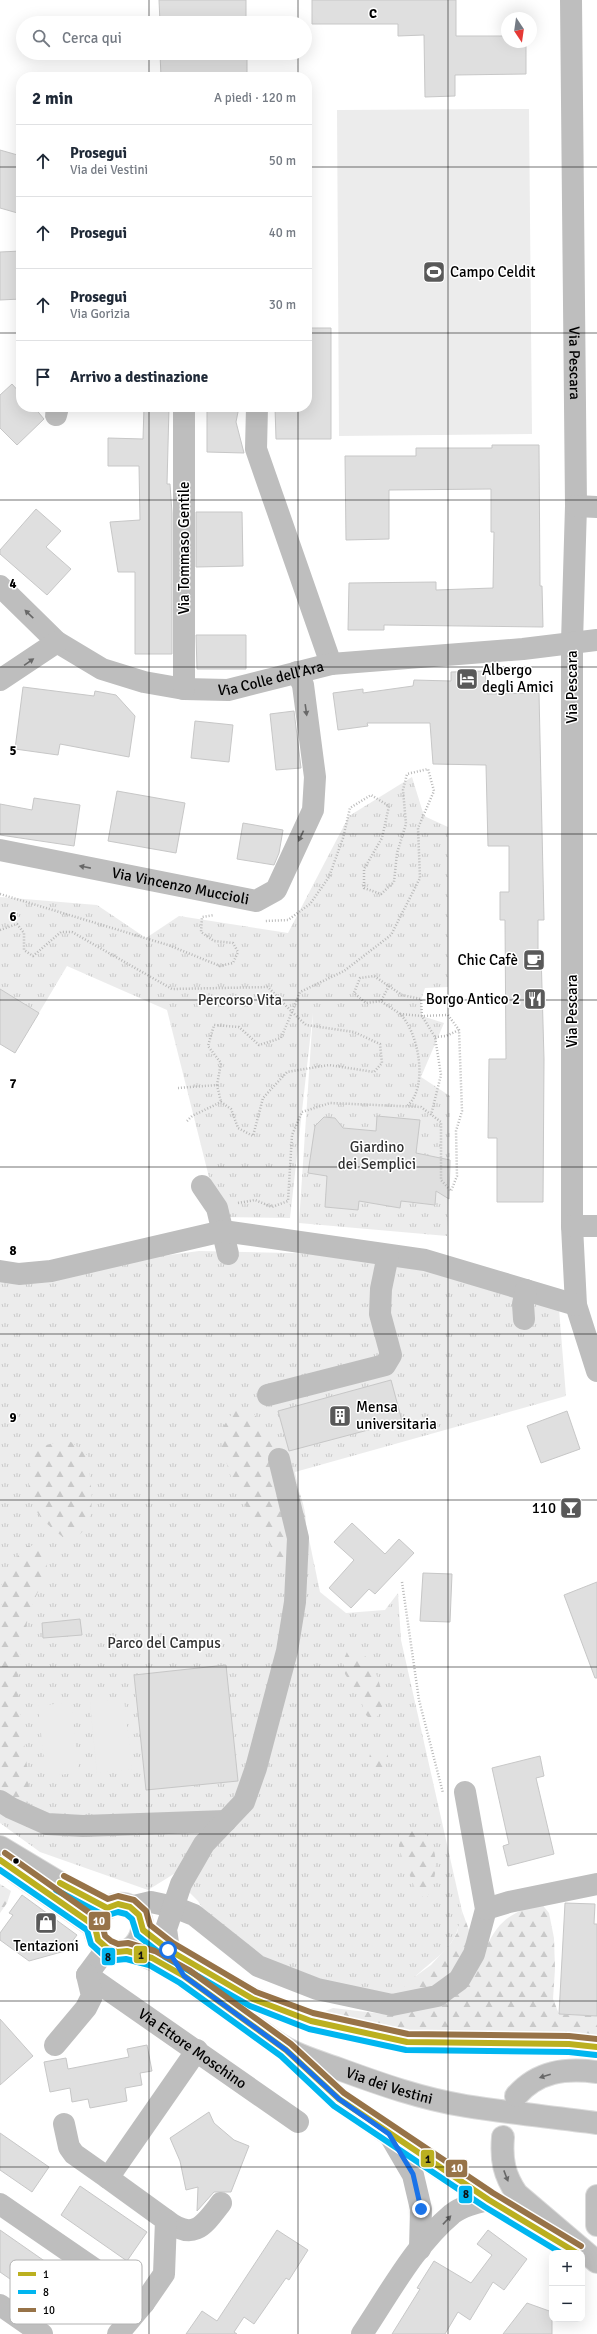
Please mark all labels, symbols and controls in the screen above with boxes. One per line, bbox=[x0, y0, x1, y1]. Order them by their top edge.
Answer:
text: C bbox=[369, 6, 377, 22]
north arrow bbox=[501, 12, 537, 48]
search box bbox=[16, 16, 312, 60]
icon: search bbox=[30, 27, 52, 49]
text: Cerca qui bbox=[62, 29, 122, 47]
text: 2 min bbox=[32, 88, 73, 109]
text: A piedi · 120 m bbox=[214, 90, 296, 106]
text: Prosegui bbox=[70, 144, 127, 162]
icon: ahead bbox=[32, 150, 54, 172]
text: 50 m bbox=[269, 153, 296, 169]
text: Via dei Vestini bbox=[70, 162, 148, 178]
icon: ahead bbox=[32, 222, 54, 244]
text: Prosegui bbox=[70, 224, 127, 242]
text: 40 m bbox=[269, 225, 296, 241]
sports icon: Campo Celdit bbox=[421, 259, 447, 285]
place label: Campo Celdit bbox=[450, 263, 535, 281]
text: Prosegui bbox=[70, 288, 127, 306]
icon: ahead bbox=[32, 294, 54, 316]
text: 30 m bbox=[269, 297, 296, 313]
text: Via Gorizia bbox=[70, 306, 130, 322]
street label: Via Pescara bbox=[565, 326, 584, 400]
icon: arrive bbox=[32, 366, 54, 388]
text: Arrivo a destinazione bbox=[70, 368, 208, 386]
street label: Via Tommaso Gentile bbox=[175, 481, 193, 615]
text: 4 bbox=[9, 576, 17, 592]
one-way arrow bbox=[24, 609, 34, 619]
street label: Via Pescara bbox=[563, 650, 581, 724]
street label: Via Colle dell'Ara bbox=[217, 657, 326, 699]
one-way arrow bbox=[24, 658, 34, 666]
place label: Albergo degli Amici bbox=[482, 661, 554, 696]
hotel icon: Albergo degli Amici bbox=[454, 666, 480, 692]
one-way arrow bbox=[303, 704, 309, 716]
text: 5 bbox=[9, 743, 17, 759]
one-way arrow bbox=[298, 831, 304, 842]
one-way arrow bbox=[79, 863, 91, 869]
street label: Via Vincenzo Muccioli bbox=[110, 863, 251, 908]
text: 6 bbox=[9, 909, 17, 925]
cafe icon: Chic Cafè bbox=[521, 947, 547, 973]
place label: Chic Cafè bbox=[457, 951, 518, 969]
street label: Via Pescara bbox=[563, 974, 581, 1048]
restaurant icon: Borgo Antico 2 bbox=[522, 986, 548, 1012]
place label: Borgo Antico 2 bbox=[426, 990, 520, 1008]
park label: Percorso Vita bbox=[198, 991, 282, 1009]
text: 7 bbox=[9, 1076, 17, 1092]
park label: Giardino dei Semplici bbox=[338, 1138, 416, 1173]
text: 8 bbox=[9, 1243, 17, 1259]
place label: Mensa universitaria bbox=[356, 1398, 437, 1433]
building icon: Mensa universitaria bbox=[327, 1403, 353, 1429]
text: 9 bbox=[9, 1410, 17, 1426]
bar icon: 110 bbox=[558, 1495, 584, 1521]
place label: 110 bbox=[532, 1499, 556, 1517]
park label: Parco del Campus bbox=[107, 1634, 221, 1652]
unlabelled marker bbox=[11, 1856, 21, 1866]
shop icon: Tentazioni bbox=[33, 1910, 59, 1936]
line badge: 10 bbox=[88, 1911, 111, 1931]
text: 10 bbox=[93, 1915, 105, 1928]
place label: Tentazioni bbox=[13, 1937, 79, 1955]
route start bbox=[159, 1941, 177, 1959]
line badge: 1 bbox=[133, 1945, 148, 1964]
line badge: 8 bbox=[101, 1947, 116, 1966]
text: 1 bbox=[138, 1949, 144, 1962]
text: 8 bbox=[105, 1951, 111, 1964]
street label: Via Ettore Moschino bbox=[135, 2004, 250, 2092]
street label: Via dei Vestini bbox=[343, 2063, 435, 2108]
one-way arrow bbox=[538, 2073, 550, 2079]
line badge: 1 bbox=[420, 2149, 435, 2168]
text: 1 bbox=[425, 2153, 431, 2166]
line badge: 10 bbox=[445, 2159, 468, 2178]
text: 10 bbox=[451, 2162, 463, 2175]
one-way arrow bbox=[504, 2170, 510, 2182]
line badge: 8 bbox=[458, 2185, 473, 2204]
text: 8 bbox=[463, 2188, 469, 2201]
route end bbox=[412, 2200, 430, 2218]
one-way arrow bbox=[442, 2215, 451, 2225]
map controls bbox=[549, 2250, 585, 2322]
button: + bbox=[549, 2250, 585, 2286]
legend bbox=[10, 2260, 142, 2324]
text: 1 bbox=[43, 2268, 49, 2281]
text: 8 bbox=[43, 2286, 49, 2299]
button: − bbox=[549, 2286, 585, 2322]
text: 10 bbox=[43, 2304, 55, 2317]

